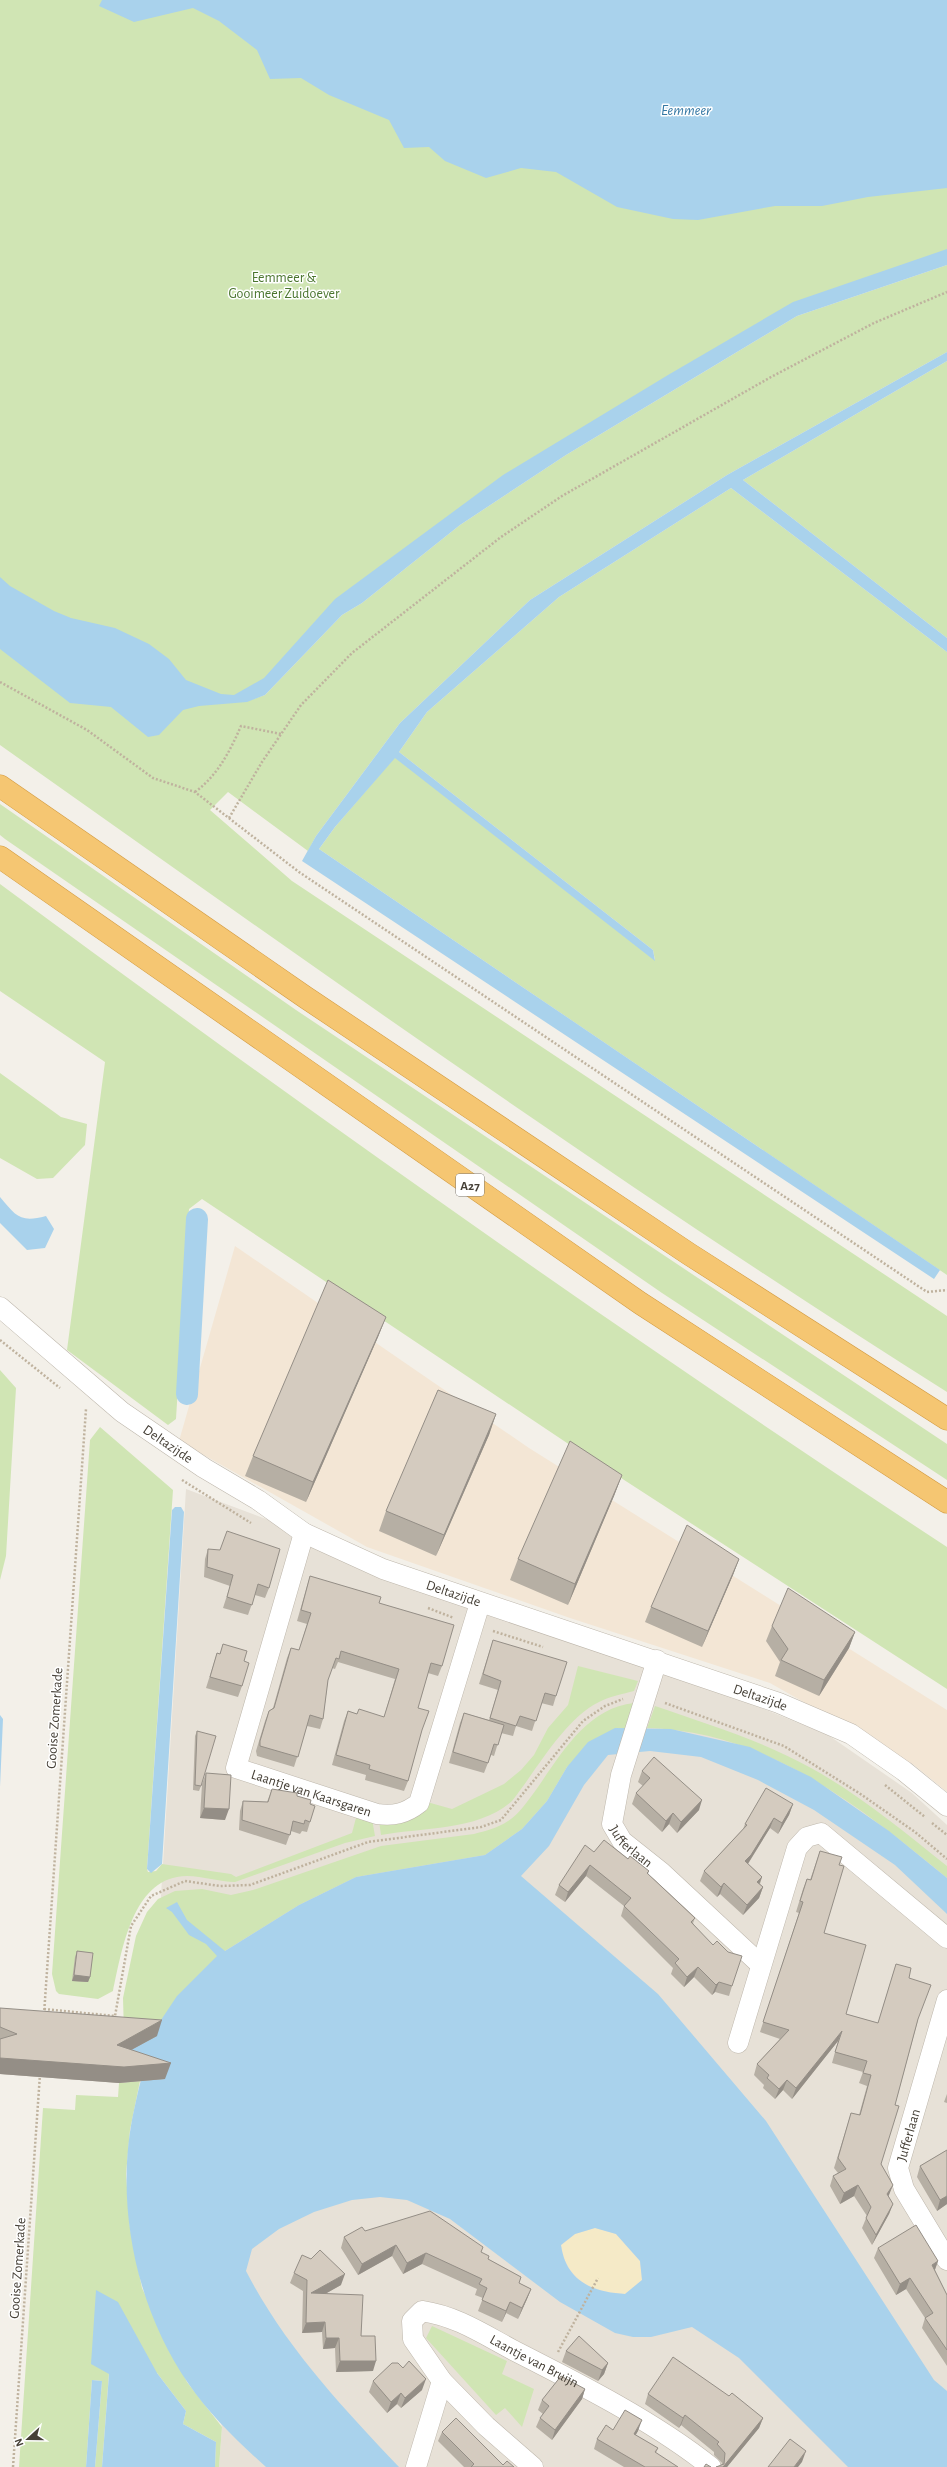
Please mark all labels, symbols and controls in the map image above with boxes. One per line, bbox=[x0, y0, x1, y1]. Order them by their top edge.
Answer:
water label: Eemmeer bbox=[661, 103, 712, 118]
park label: Eemmeer & Gooimeer Zuidoever bbox=[228, 271, 340, 301]
road number: A27 bbox=[456, 1174, 484, 1196]
street label: Deltazijde bbox=[140, 1423, 195, 1466]
street label: Deltazijde bbox=[424, 1578, 482, 1610]
street label: Gooise Zomerkade bbox=[44, 1667, 66, 1769]
street label: Deltazijde bbox=[731, 1682, 789, 1714]
street label: Laantje van Kaarsgaren bbox=[249, 1767, 373, 1820]
street label: Jufferlaan bbox=[606, 1823, 655, 1870]
street label: Jufferlaan bbox=[895, 2107, 923, 2163]
street label: Gooise Zomerkade bbox=[7, 2217, 29, 2319]
street label: Laantje van Bruijn bbox=[487, 2333, 580, 2390]
north arrow bbox=[8, 2419, 48, 2459]
text: N bbox=[13, 2437, 26, 2448]

